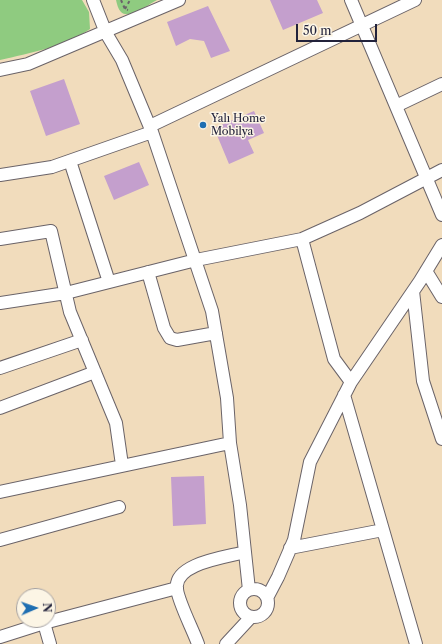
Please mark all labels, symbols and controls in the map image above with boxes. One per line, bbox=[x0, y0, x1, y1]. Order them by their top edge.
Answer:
scale bar bbox=[298, 16, 379, 42]
text: 50 m bbox=[303, 23, 332, 38]
place label: Yalı Home Mobilya bbox=[211, 112, 265, 138]
marker: Yalı Home Mobilya bbox=[198, 120, 208, 130]
north arrow bbox=[16, 588, 56, 628]
text: N bbox=[40, 603, 54, 613]

